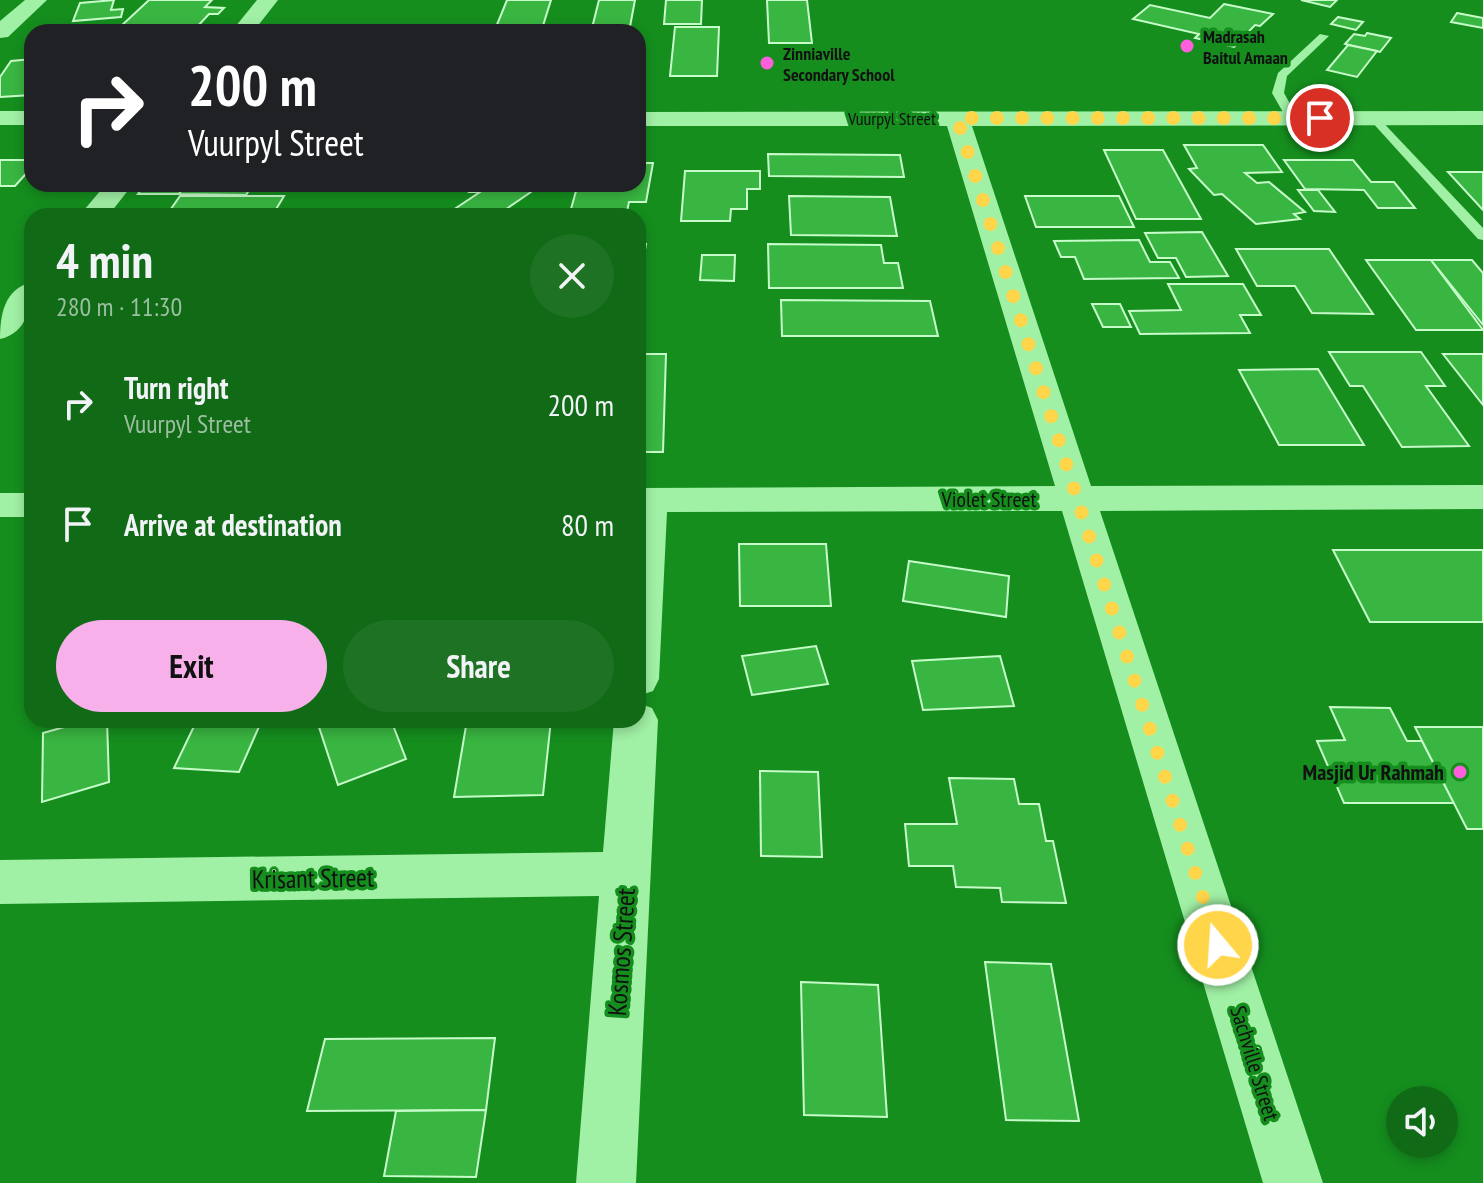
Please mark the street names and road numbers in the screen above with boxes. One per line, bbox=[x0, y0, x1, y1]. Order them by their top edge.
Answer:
street label: Vuurpyl Street bbox=[847, 107, 936, 130]
street label: Violet Street bbox=[941, 485, 1036, 513]
street label: Krisant Street bbox=[252, 860, 374, 896]
street label: Kosmos Street bbox=[600, 887, 642, 1017]
street label: Sachville Street bbox=[1224, 1002, 1286, 1124]

